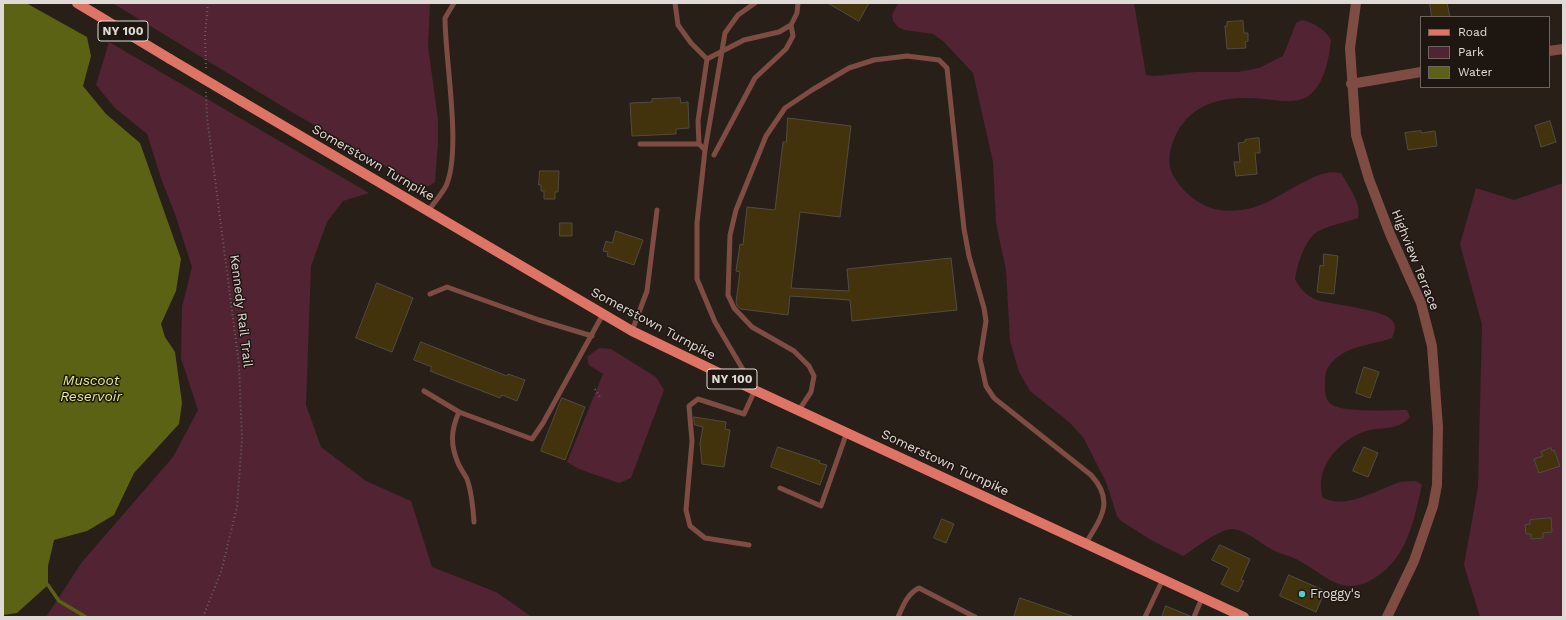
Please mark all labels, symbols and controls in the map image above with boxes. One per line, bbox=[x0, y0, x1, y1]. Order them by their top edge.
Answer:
legend bbox=[1420, 16, 1550, 88]
road number: NY 100 bbox=[98, 21, 148, 41]
text: Road bbox=[1458, 25, 1487, 39]
text: Park bbox=[1458, 45, 1484, 59]
text: Water bbox=[1458, 65, 1492, 79]
street label: Somerstown Turnpike bbox=[309, 122, 437, 204]
street label: Highview Terrace bbox=[1388, 207, 1442, 313]
street label: Kennedy Rail Trail bbox=[226, 254, 256, 368]
street label: Somerstown Turnpike bbox=[588, 285, 718, 363]
road number: NY 100 bbox=[707, 369, 757, 389]
water label: Muscoot Reservoir bbox=[60, 373, 122, 406]
street label: Somerstown Turnpike bbox=[879, 427, 1011, 499]
place label: Froggy's bbox=[1310, 586, 1361, 602]
marker: Froggy's bbox=[1297, 589, 1307, 599]

